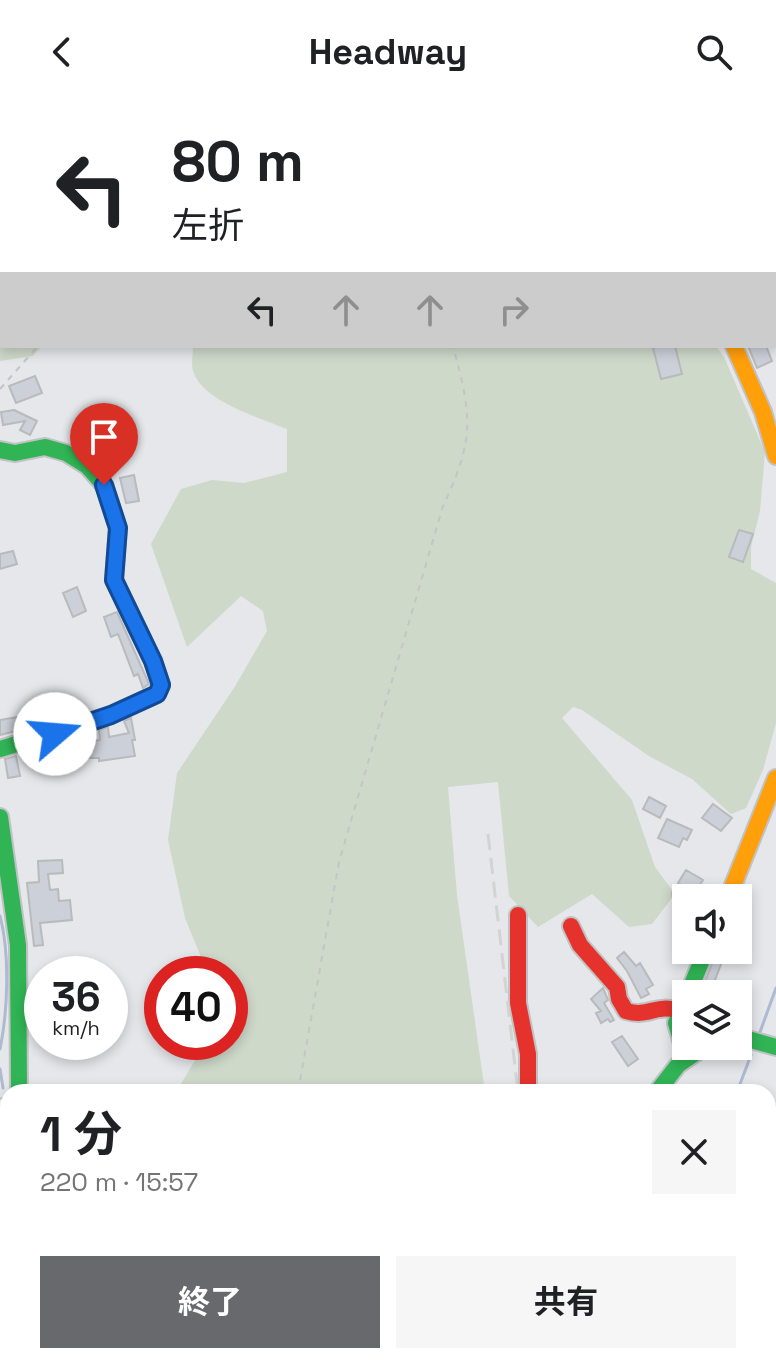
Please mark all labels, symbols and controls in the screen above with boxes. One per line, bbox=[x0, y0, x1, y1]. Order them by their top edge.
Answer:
text: Headway bbox=[309, 29, 467, 75]
icon: back bbox=[40, 30, 84, 74]
icon: search bbox=[692, 30, 736, 74]
text: 80 m bbox=[172, 126, 304, 197]
icon: left bbox=[40, 136, 144, 240]
text: 左折 bbox=[172, 203, 244, 249]
icon: left bbox=[240, 288, 284, 332]
icon: ahead bbox=[324, 288, 368, 332]
icon: ahead bbox=[408, 288, 452, 332]
icon: right bbox=[492, 288, 536, 332]
pin bbox=[70, 403, 138, 485]
icon: arrive bbox=[82, 415, 126, 459]
position arrow bbox=[13.0, 692, 97.0, 776]
map controls bbox=[672, 884, 752, 1060]
button: sound bbox=[672, 884, 752, 964]
speed limit sign: 40 bbox=[144, 956, 248, 1060]
text: 36 bbox=[51, 972, 101, 1023]
button: layers bbox=[672, 980, 752, 1060]
text: km/h bbox=[52, 1015, 100, 1041]
text: 1 分 bbox=[40, 1104, 122, 1165]
button: close bbox=[652, 1110, 736, 1194]
text: 220 m · 15:57 bbox=[40, 1165, 198, 1199]
button: 終了 bbox=[40, 1256, 380, 1348]
button: 共有 bbox=[396, 1256, 736, 1348]

